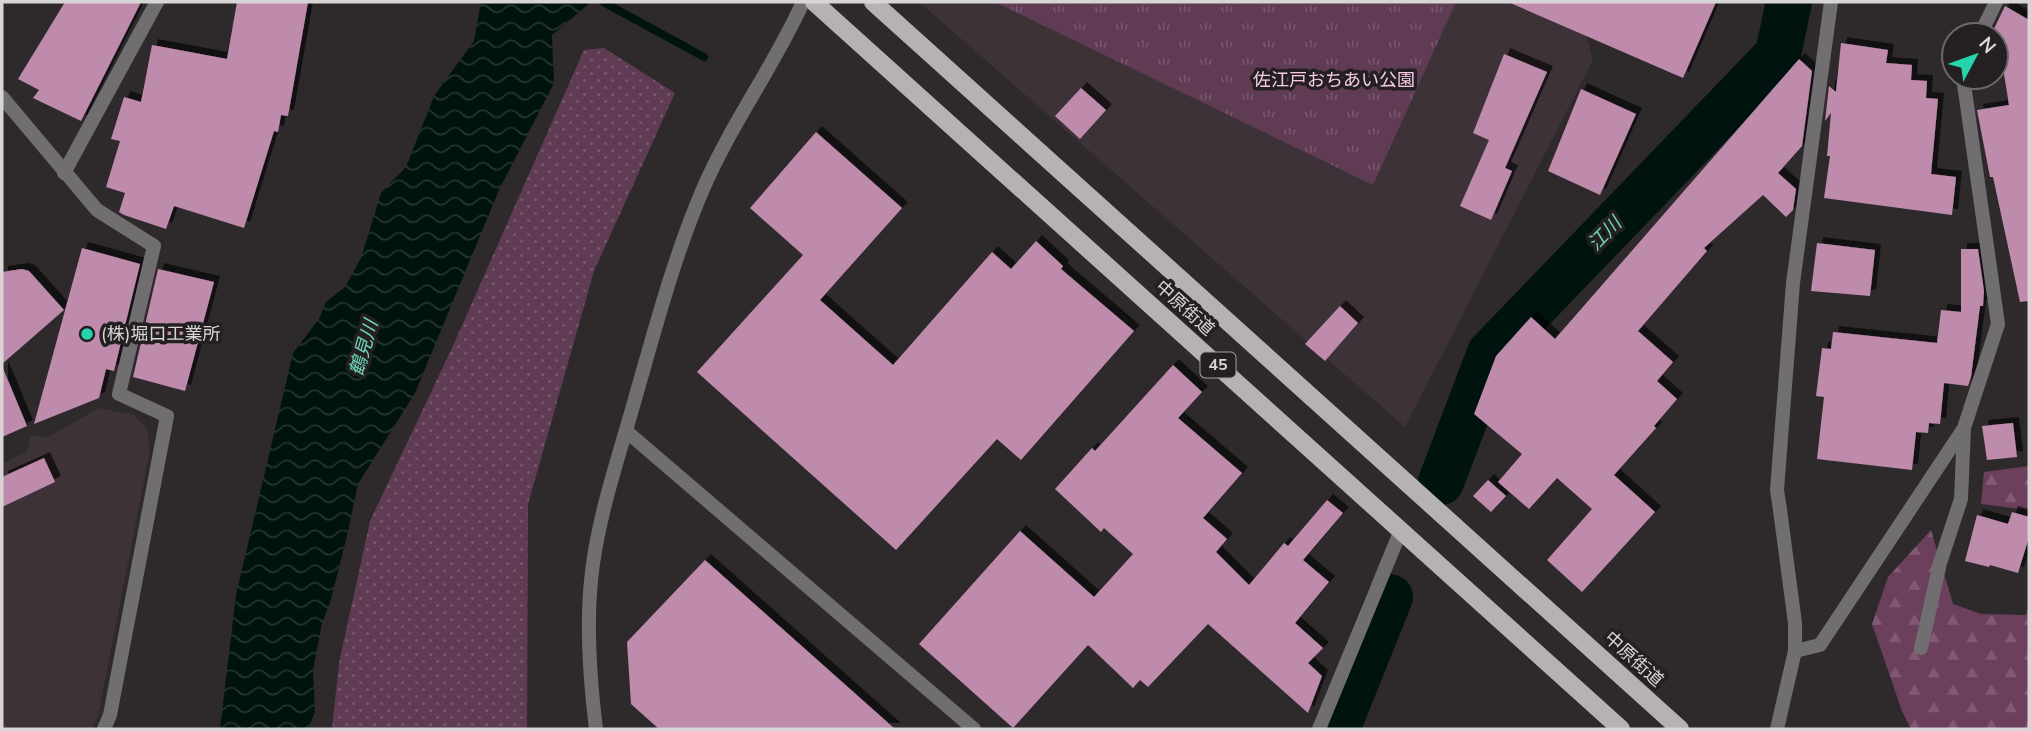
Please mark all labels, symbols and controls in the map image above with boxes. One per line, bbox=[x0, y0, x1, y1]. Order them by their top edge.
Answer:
north arrow bbox=[1940, 21, 2010, 91]
text: N bbox=[1973, 32, 2002, 59]
park label: 佐江戸おちあい公園 bbox=[1253, 68, 1415, 92]
water label: 江川 bbox=[1582, 210, 1629, 257]
street label: 中原街道 bbox=[1150, 275, 1220, 341]
water label: 鶴見川 bbox=[344, 315, 385, 379]
place label: (株)堀口工業所 bbox=[101, 322, 220, 346]
marker: (株)堀口工業所 bbox=[79, 326, 95, 342]
road number: 45 bbox=[1200, 352, 1236, 378]
street label: 中原街道 bbox=[1599, 626, 1669, 692]

